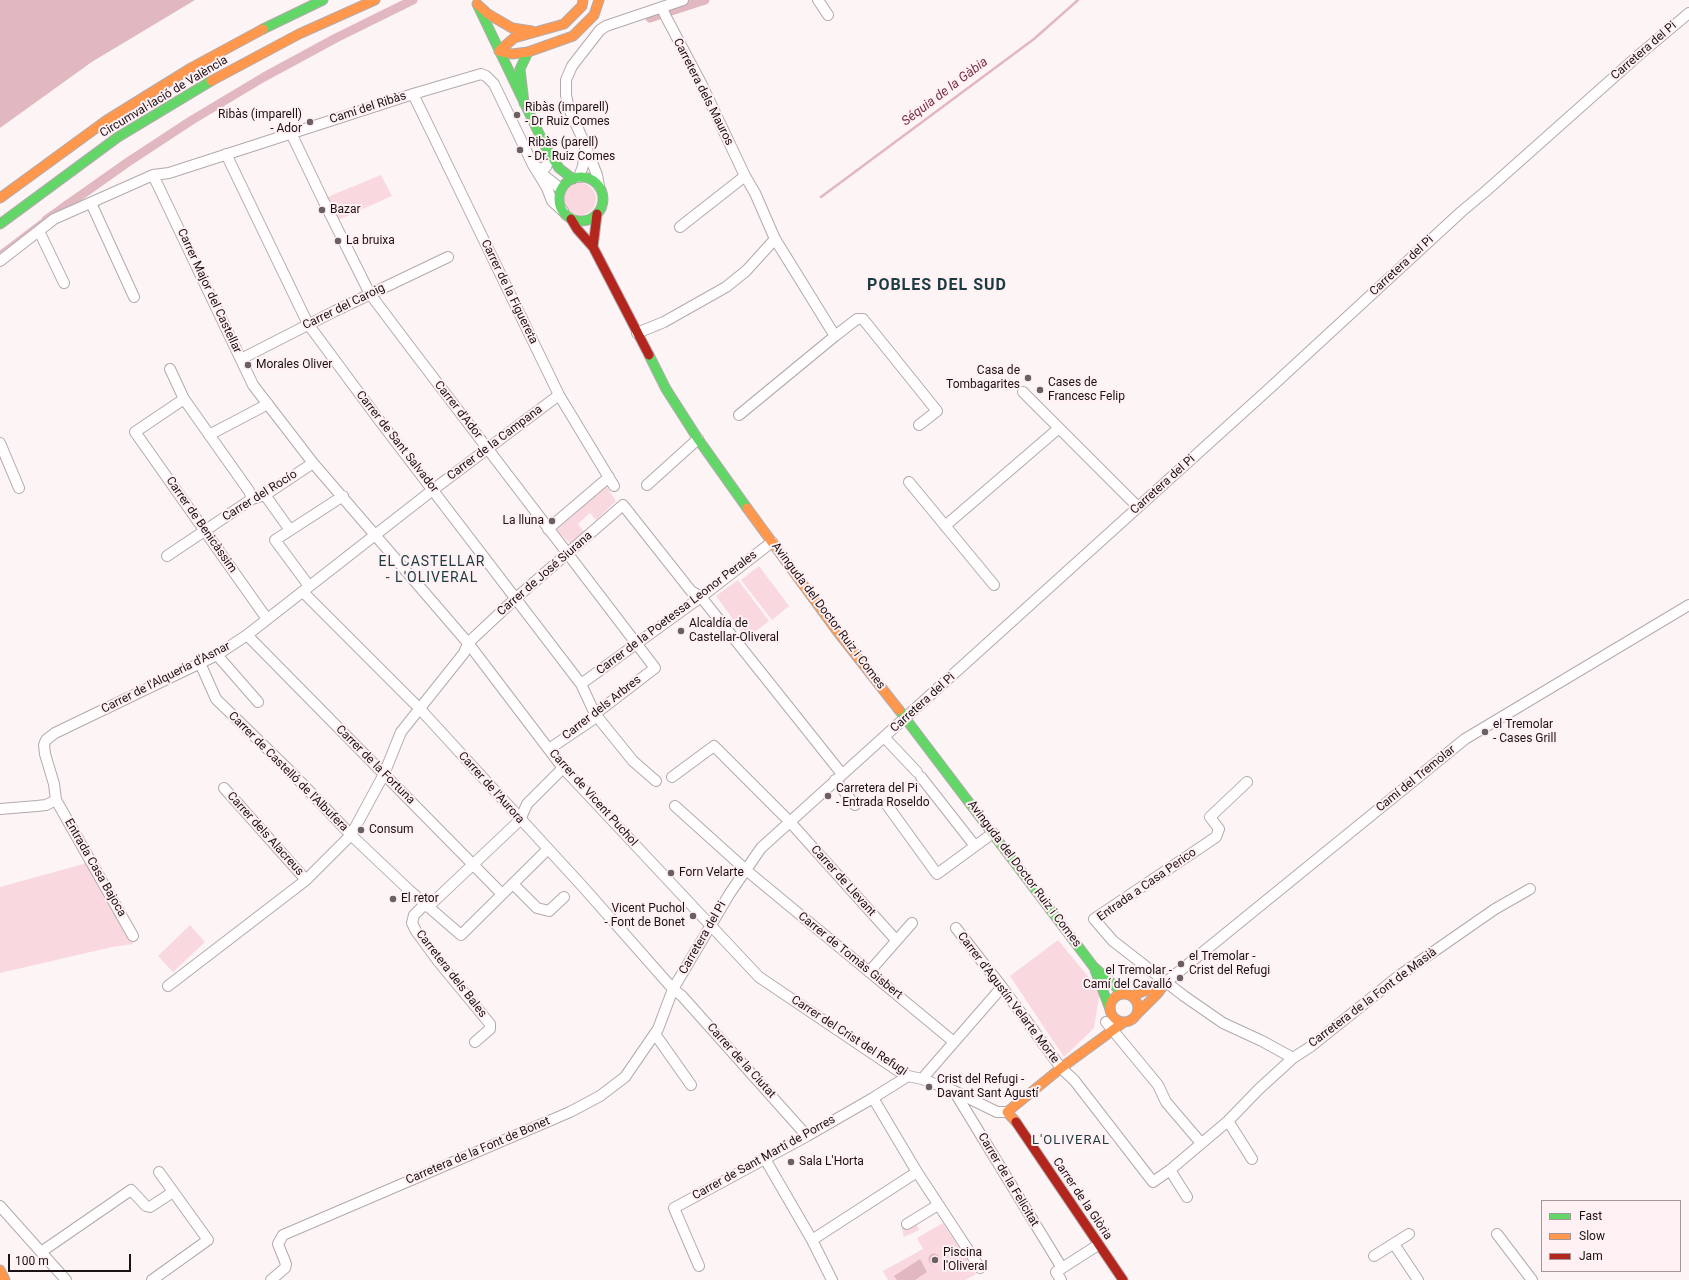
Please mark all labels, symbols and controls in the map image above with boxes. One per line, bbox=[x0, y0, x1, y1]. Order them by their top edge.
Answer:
street label: Carretera del Pi bbox=[1608, 19, 1680, 83]
street label: Carretera dels Mauros bbox=[670, 36, 736, 148]
street label: Circumval·lació de València bbox=[97, 53, 231, 141]
water label: Séquia de la Gàbia bbox=[899, 54, 991, 130]
street label: Camí del Ribàs bbox=[328, 89, 408, 127]
place label: Ribàs (imparell) - Dr Ruiz Comes bbox=[525, 101, 610, 129]
place label: Ribàs (imparell) - Ador bbox=[218, 108, 302, 136]
marker: Ribàs (imparell) - Dr Ruiz Comes bbox=[512, 110, 522, 120]
marker: Ribàs (imparell) - Ador bbox=[305, 117, 315, 127]
place label: Ribàs (parell) - Dr. Ruiz Comes bbox=[528, 136, 615, 164]
marker: Ribàs (parell) - Dr. Ruiz Comes bbox=[515, 145, 525, 155]
place label: Bazar bbox=[330, 203, 361, 217]
marker: Bazar bbox=[317, 205, 327, 215]
street label: Carrer Major del Castellar bbox=[174, 226, 244, 356]
street label: Carretera del Pi bbox=[1367, 233, 1437, 299]
place label: La bruixa bbox=[346, 234, 395, 248]
marker: La bruixa bbox=[333, 236, 343, 246]
street label: Carrer de la Figuereta bbox=[477, 237, 541, 347]
district label: POBLES DEL SUD bbox=[867, 276, 1007, 296]
street label: Carrer del Caroig bbox=[301, 281, 387, 333]
place label: Morales Oliver bbox=[256, 358, 332, 372]
marker: Morales Oliver bbox=[243, 360, 253, 370]
place label: Casa de Tombagarites bbox=[946, 364, 1020, 392]
marker: Casa de Tombagarites bbox=[1023, 373, 1033, 383]
place label: Cases de Francesc Felip bbox=[1048, 376, 1125, 404]
street label: Carrer d'Ador bbox=[431, 378, 485, 442]
marker: Cases de Francesc Felip bbox=[1035, 385, 1045, 395]
street label: Carrer de Sant Salvador bbox=[353, 388, 441, 496]
street label: Carrer de la Campana bbox=[445, 402, 545, 484]
street label: Carretera del Pi bbox=[1128, 452, 1198, 518]
street label: Carrer del Rocío bbox=[220, 467, 300, 525]
street label: Carrer de Benicàssim bbox=[162, 474, 240, 576]
place label: La lluna bbox=[502, 514, 544, 528]
marker: La lluna bbox=[547, 516, 557, 526]
street label: Carrer de José Siurana bbox=[495, 529, 595, 619]
street label: Avinguda del Doctor Ruiz i Comes bbox=[768, 540, 888, 692]
street label: Carrer de la Poetessa Leonor Perales bbox=[594, 548, 760, 678]
district label: EL CASTELLAR - L'OLIVERAL bbox=[379, 554, 485, 586]
place label: Alcaldía de Castellar-Oliveral bbox=[689, 617, 779, 645]
marker: Alcaldía de Castellar-Oliveral bbox=[676, 626, 686, 636]
street label: Carrer de l'Alqueria d'Asnar bbox=[99, 639, 233, 717]
street label: Carretera del Pi bbox=[888, 670, 958, 736]
street label: Carrer dels Arbres bbox=[560, 673, 644, 743]
street label: Carrer de Castelló de l'Albufera bbox=[225, 709, 351, 835]
place label: el Tremolar - Cases Grill bbox=[1493, 718, 1556, 746]
street label: Carrer de la Fortuna bbox=[333, 723, 417, 807]
marker: el Tremolar - Cases Grill bbox=[1480, 727, 1490, 737]
street label: Camí del Tremolar bbox=[1373, 743, 1459, 815]
street label: Carrer de Vicent Puchol bbox=[546, 747, 640, 849]
street label: Carrer de l'Aurora bbox=[455, 749, 527, 827]
place label: Carretera del Pi - Entrada Roseldo bbox=[836, 782, 930, 810]
street label: Carrer dels Alacreus bbox=[224, 789, 306, 879]
marker: Carretera del Pi - Entrada Roseldo bbox=[823, 791, 833, 801]
street label: Avinguda del Doctor Ruiz i Comes bbox=[964, 798, 1084, 950]
street label: Entrada Casa Bajoca bbox=[61, 817, 129, 919]
place label: Consum bbox=[369, 823, 414, 837]
marker: Consum bbox=[356, 825, 366, 835]
street label: Carrer de Llevant bbox=[807, 843, 879, 919]
street label: Entrada a Casa Perico bbox=[1095, 845, 1199, 925]
place label: Forn Velarte bbox=[679, 866, 744, 880]
marker: Forn Velarte bbox=[666, 868, 676, 878]
place label: El retor bbox=[401, 892, 439, 906]
marker: El retor bbox=[388, 894, 398, 904]
street label: Carretera del Pi bbox=[676, 899, 730, 977]
place label: Vicent Puchol - Font de Bonet bbox=[604, 902, 685, 930]
street label: Carrer de Tomàs Gisbert bbox=[795, 909, 905, 1003]
marker: Vicent Puchol - Font de Bonet bbox=[688, 911, 698, 921]
street label: Carretera dels Bales bbox=[412, 927, 490, 1021]
street label: Carrer d'Agustín Velarte Morte bbox=[954, 930, 1062, 1066]
street label: Carretera de la Font de Masià bbox=[1306, 945, 1440, 1051]
place label: el Tremolar - Crist del Refugi bbox=[1189, 950, 1270, 978]
marker: el Tremolar - Crist del Refugi bbox=[1176, 959, 1186, 969]
place label: el Tremolar - Camí del Cavalló bbox=[1083, 964, 1172, 992]
marker: el Tremolar - Camí del Cavalló bbox=[1175, 973, 1185, 983]
street label: Carrer del Crist del Refugi bbox=[788, 993, 910, 1079]
street label: Carrer de la Ciutat bbox=[704, 1021, 778, 1101]
place label: Crist del Refugi - Davant Sant Agustí bbox=[937, 1073, 1039, 1101]
marker: Crist del Refugi - Davant Sant Agustí bbox=[924, 1082, 934, 1092]
street label: Carrer de Sant Martí de Porres bbox=[690, 1113, 838, 1203]
street label: Carretera de la Font de Bonet bbox=[404, 1114, 552, 1188]
street label: Carrer de la Felicitat bbox=[974, 1131, 1042, 1229]
district label: L'OLIVERAL bbox=[1032, 1133, 1110, 1149]
place label: Sala L'Horta bbox=[799, 1155, 864, 1169]
street label: Carrer de la Glòria bbox=[1049, 1155, 1115, 1243]
marker: Sala L'Horta bbox=[786, 1157, 796, 1167]
legend bbox=[1541, 1200, 1681, 1272]
text: Fast bbox=[1579, 1209, 1602, 1223]
text: Slow bbox=[1579, 1229, 1605, 1243]
scale bar bbox=[10, 1246, 133, 1272]
place label: Piscina l'Oliveral bbox=[943, 1246, 987, 1274]
text: Jam bbox=[1579, 1249, 1603, 1263]
text: 100 m bbox=[15, 1254, 49, 1268]
marker: Piscina l'Oliveral bbox=[930, 1255, 940, 1265]

